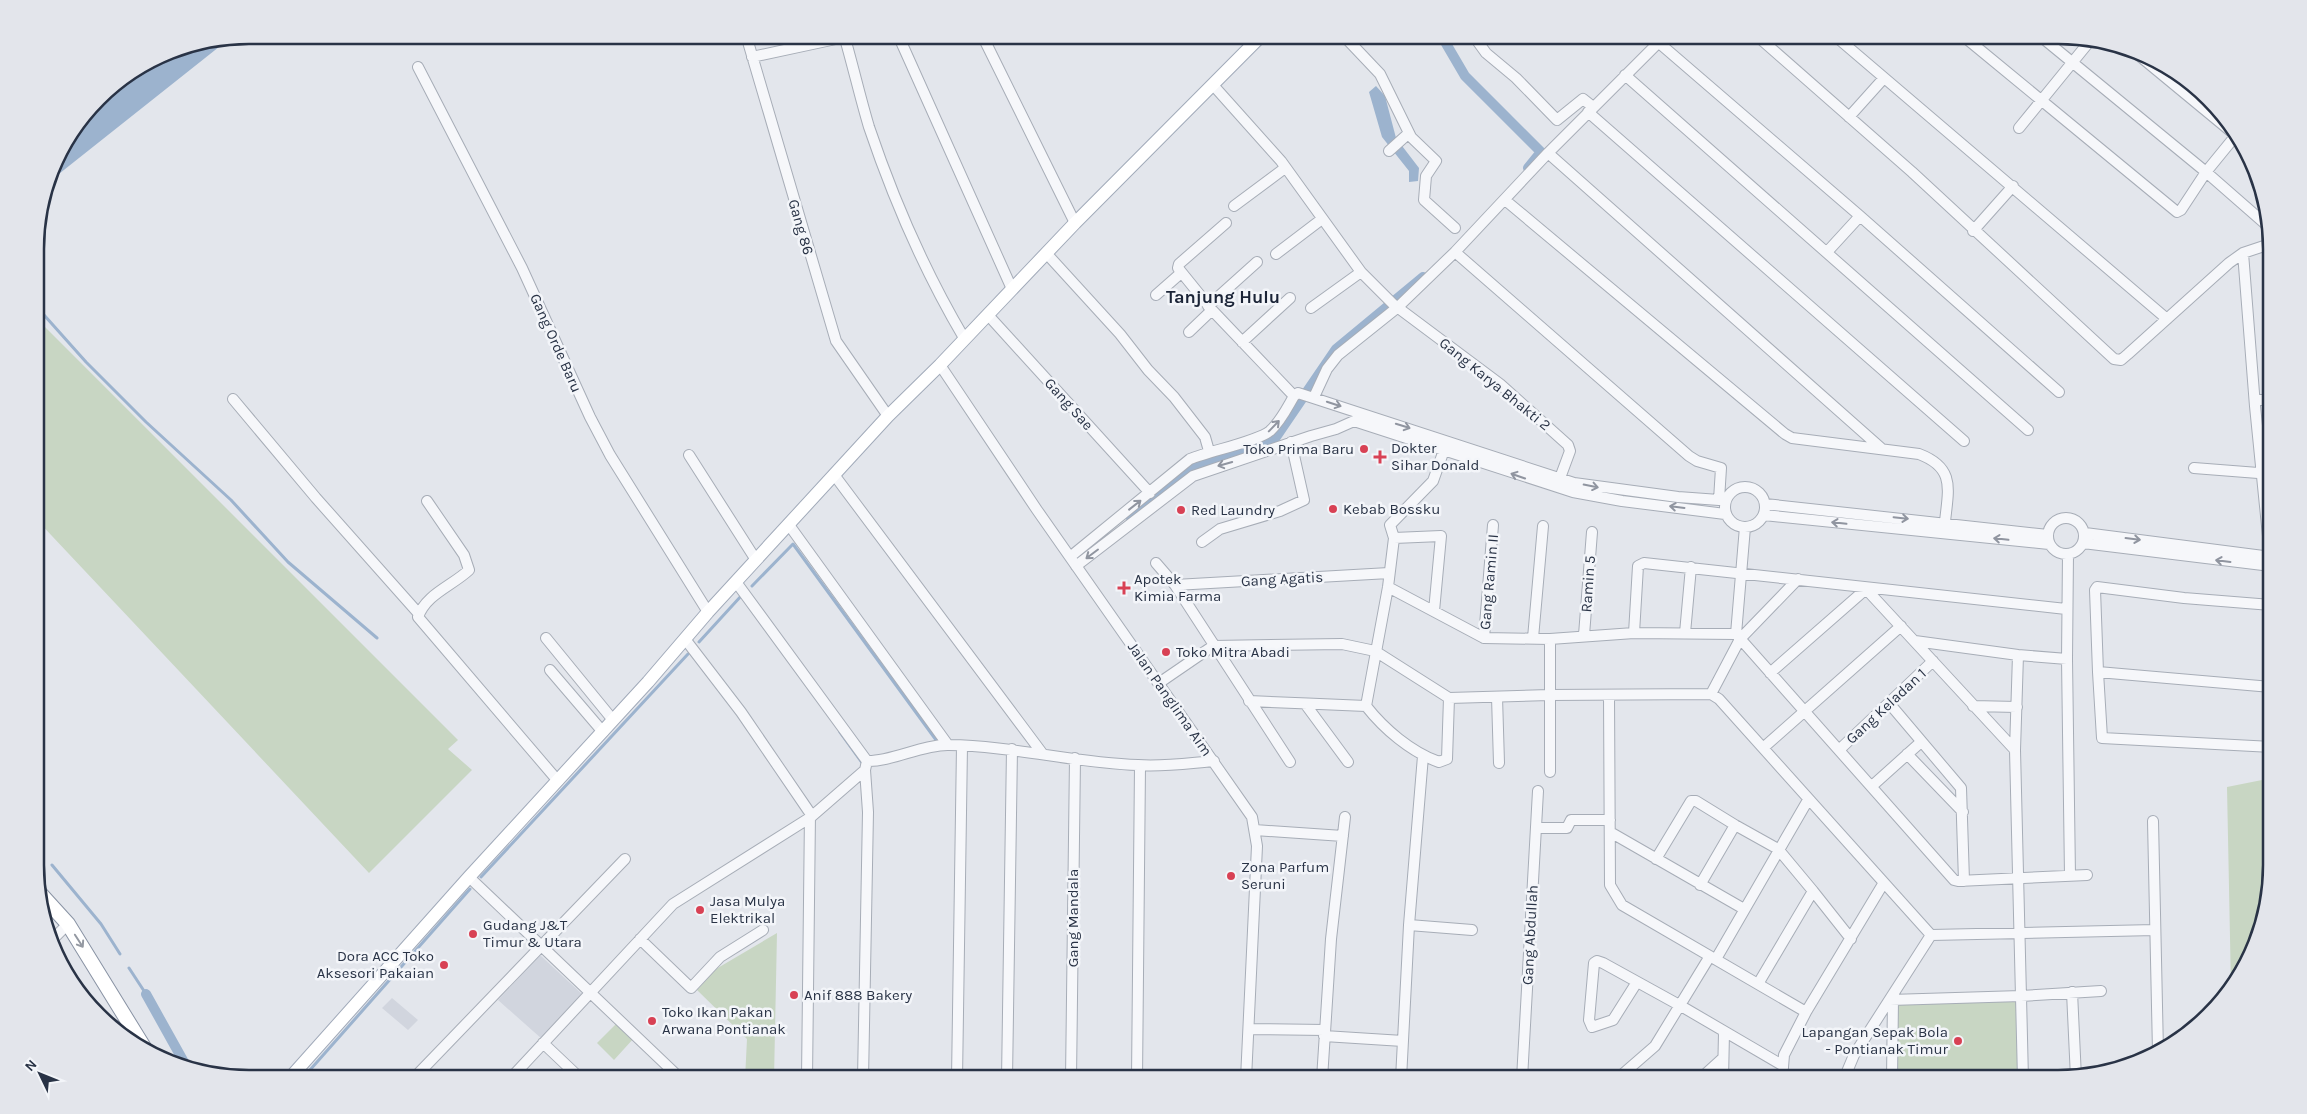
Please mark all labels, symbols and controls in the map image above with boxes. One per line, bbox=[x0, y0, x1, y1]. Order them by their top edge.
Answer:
street label: Gang 86 bbox=[785, 197, 817, 257]
district label: Tanjung Hulu bbox=[1166, 286, 1280, 308]
street label: Gang Orde Baru bbox=[526, 291, 586, 395]
street label: Gang Karya Bhakti 2 bbox=[1436, 334, 1554, 434]
street label: Gang Sae bbox=[1041, 374, 1097, 434]
one-way arrow bbox=[1326, 400, 1341, 409]
one-way arrow bbox=[1268, 420, 1280, 432]
one-way arrow bbox=[1395, 422, 1410, 431]
place label: Dokter Sihar Donald bbox=[1391, 439, 1479, 474]
place label: Toko Prima Baru bbox=[1243, 440, 1354, 458]
marker: Toko Prima Baru bbox=[1358, 443, 1370, 455]
marker: Dokter Sihar Donald bbox=[1373, 450, 1387, 464]
one-way arrow bbox=[1218, 460, 1234, 470]
one-way arrow bbox=[1510, 470, 1526, 480]
one-way arrow bbox=[1583, 481, 1599, 491]
one-way arrow bbox=[1129, 499, 1142, 510]
place label: Kebab Bossku bbox=[1343, 500, 1440, 518]
place label: Red Laundry bbox=[1191, 501, 1275, 519]
one-way arrow bbox=[1669, 502, 1685, 512]
marker: Kebab Bossku bbox=[1327, 503, 1339, 515]
marker: Red Laundry bbox=[1175, 504, 1187, 516]
one-way arrow bbox=[1892, 513, 1908, 523]
one-way arrow bbox=[1832, 518, 1848, 528]
street label: Gang Ramin II bbox=[1476, 533, 1502, 631]
one-way arrow bbox=[1993, 534, 2009, 544]
one-way arrow bbox=[2125, 534, 2141, 544]
one-way arrow bbox=[1085, 549, 1099, 559]
street label: Ramin 5 bbox=[1577, 555, 1599, 613]
one-way arrow bbox=[2215, 555, 2231, 565]
street label: Gang Agatis bbox=[1240, 568, 1324, 590]
place label: Apotek Kimia Farma bbox=[1134, 570, 1221, 605]
marker: Apotek Kimia Farma bbox=[1118, 582, 1130, 594]
street label: Jalan Panglima Aim bbox=[1124, 639, 1216, 759]
place label: Toko Mitra Abadi bbox=[1176, 643, 1290, 661]
marker: Toko Mitra Abadi bbox=[1160, 646, 1172, 658]
street label: Gang Keladan 1 bbox=[1842, 664, 1930, 748]
place label: Zona Parfum Seruni bbox=[1241, 858, 1329, 893]
street label: Gang Mandala bbox=[1064, 869, 1082, 967]
marker: Zona Parfum Seruni bbox=[1225, 870, 1237, 882]
street label: Gang Abdullah bbox=[1518, 885, 1542, 985]
place label: Jasa Mulya Elektrikal bbox=[710, 892, 785, 927]
marker: Jasa Mulya Elektrikal bbox=[694, 904, 706, 916]
place label: Gudang J&T Timur & Utara bbox=[483, 916, 582, 951]
marker: Gudang J&T Timur & Utara bbox=[467, 928, 479, 940]
one-way arrow bbox=[74, 934, 84, 948]
place label: Dora ACC Toko Aksesori Pakaian bbox=[317, 947, 434, 982]
marker: Dora ACC Toko Aksesori Pakaian bbox=[438, 959, 450, 971]
place label: Anif 888 Bakery bbox=[804, 986, 912, 1004]
marker: Anif 888 Bakery bbox=[788, 989, 800, 1001]
place label: Toko Ikan Pakan Arwana Pontianak bbox=[662, 1003, 786, 1038]
marker: Toko Ikan Pakan Arwana Pontianak bbox=[646, 1015, 658, 1027]
place label: Lapangan Sepak Bola - Pontianak Timur bbox=[1802, 1023, 1949, 1058]
marker: Lapangan Sepak Bola - Pontianak Timur bbox=[1952, 1035, 1964, 1047]
north arrow bbox=[15, 1049, 65, 1099]
text: N bbox=[21, 1056, 41, 1075]

